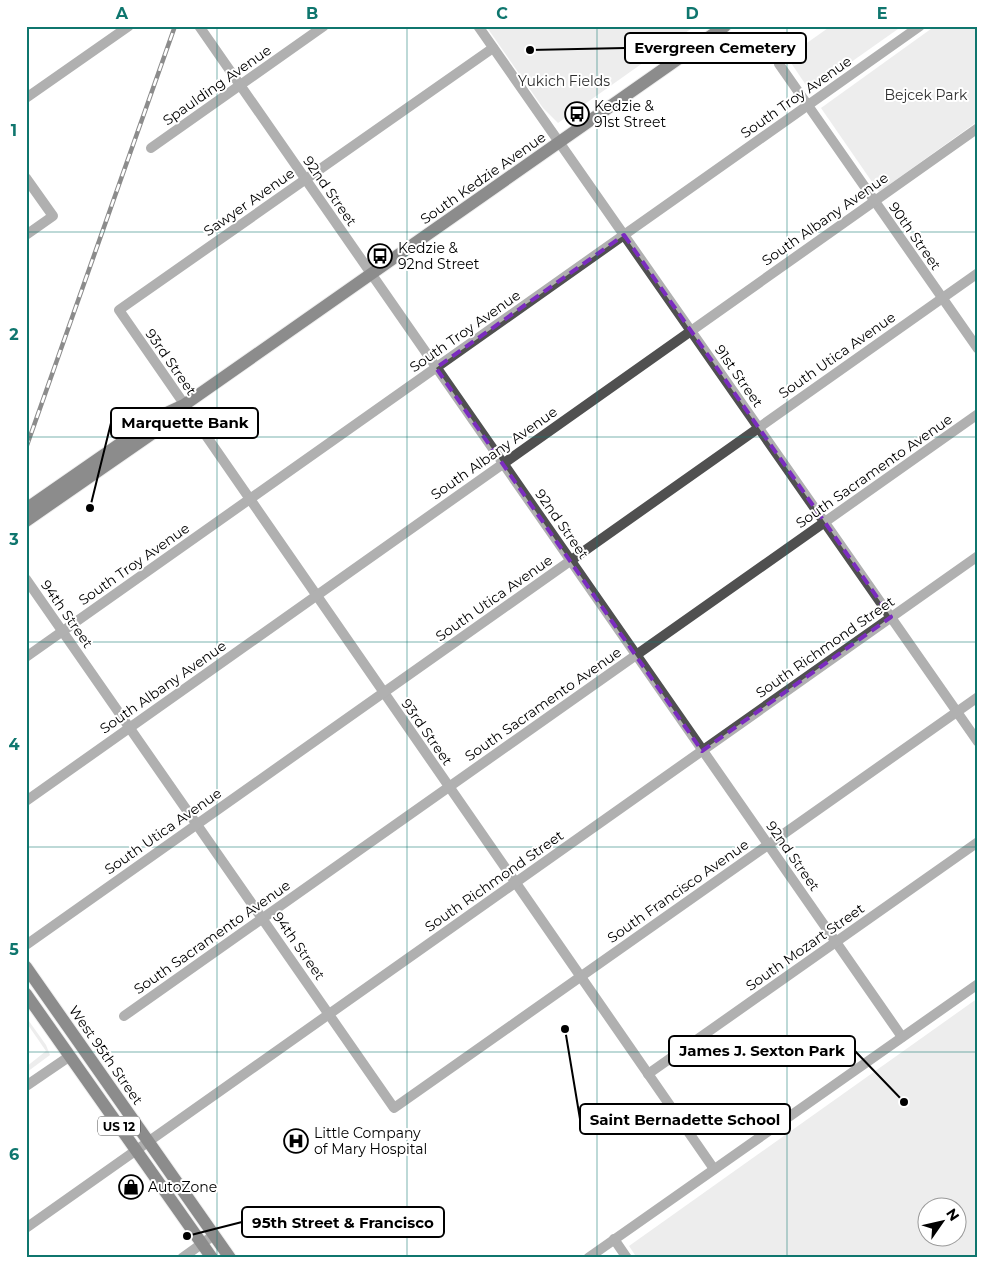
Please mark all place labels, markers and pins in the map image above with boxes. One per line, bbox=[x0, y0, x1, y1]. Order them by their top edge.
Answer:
callout: Evergreen Cemetery bbox=[625, 33, 806, 63]
place label: Kedzie & 91st Street bbox=[594, 97, 666, 131]
bus stop icon: Kedzie & 91st Street bbox=[564, 101, 590, 127]
place label: Kedzie & 92nd Street bbox=[398, 239, 480, 273]
bus stop icon: Kedzie & 92nd Street bbox=[367, 243, 393, 269]
callout: Marquette Bank bbox=[111, 408, 258, 438]
callout: James J. Sexton Park bbox=[669, 1036, 855, 1066]
callout: Saint Bernadette School bbox=[580, 1104, 790, 1134]
place label: Little Company of Mary Hospital bbox=[314, 1124, 427, 1158]
hospital icon: Little Company of Mary Hospital bbox=[283, 1128, 309, 1154]
shop icon: AutoZone bbox=[118, 1174, 144, 1200]
place label: AutoZone bbox=[148, 1178, 217, 1196]
callout: 95th Street & Francisco bbox=[242, 1207, 444, 1237]

